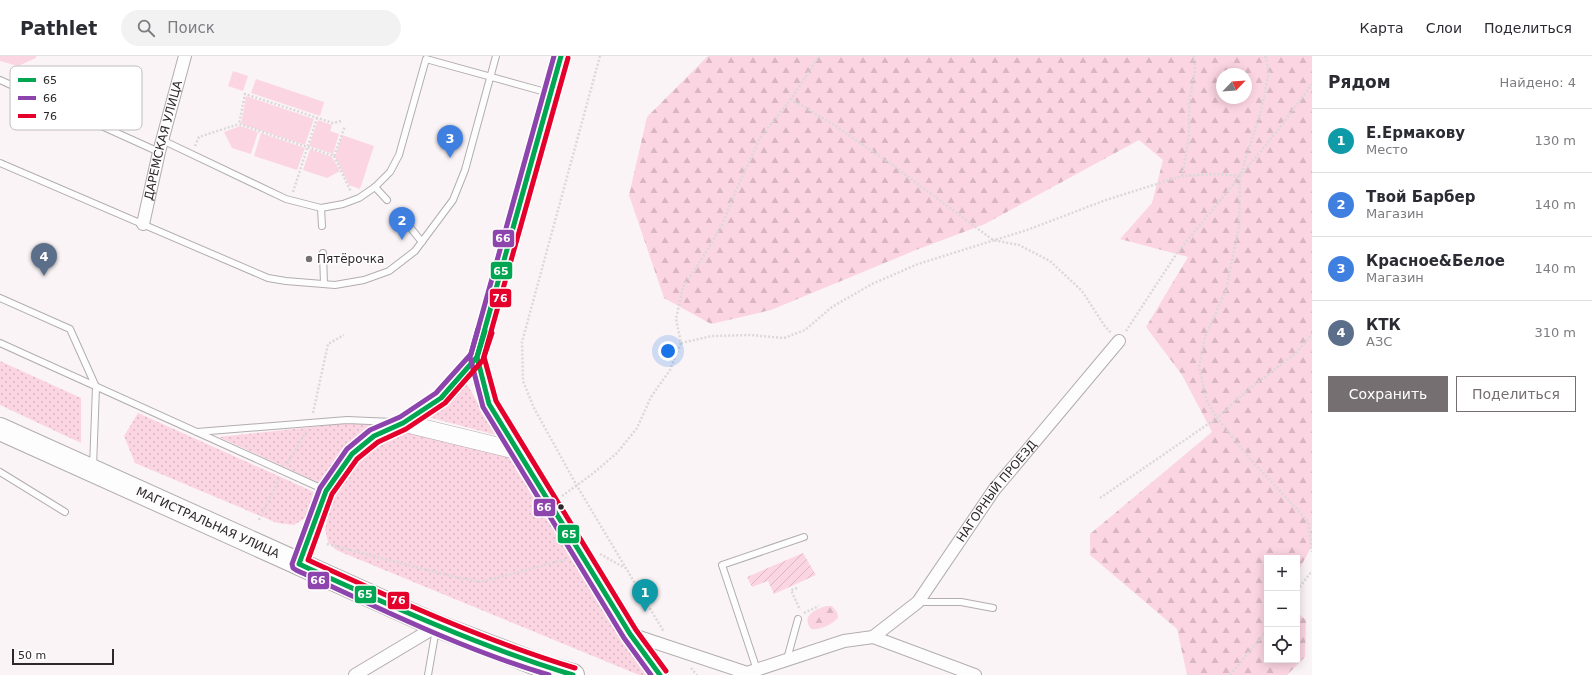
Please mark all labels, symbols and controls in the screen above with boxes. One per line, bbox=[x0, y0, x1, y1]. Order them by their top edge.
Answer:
search box bbox=[121, 10, 401, 46]
text: Pathlet bbox=[20, 17, 97, 39]
icon: search bbox=[135, 17, 157, 39]
text: Поиск bbox=[167, 19, 215, 37]
text: Карта bbox=[1360, 20, 1404, 36]
text: Слои bbox=[1426, 20, 1462, 36]
text: Поделиться bbox=[1484, 20, 1572, 36]
legend bbox=[10, 66, 142, 130]
north arrow bbox=[1216, 68, 1252, 104]
text: Рядом bbox=[1328, 72, 1391, 92]
text: 65 bbox=[43, 74, 57, 87]
text: Найдено: 4 bbox=[1500, 75, 1576, 90]
street label: ДАРЕМСКАЯ УЛИЦА bbox=[141, 78, 185, 202]
text: 66 bbox=[43, 92, 57, 105]
text: 76 bbox=[43, 110, 57, 123]
text: Е.Ермакову bbox=[1366, 124, 1465, 142]
pin: 3 bbox=[437, 125, 463, 158]
text: 1 bbox=[1336, 133, 1346, 148]
text: 130 m bbox=[1534, 133, 1576, 148]
text: Место bbox=[1366, 142, 1408, 157]
text: Твой Барбер bbox=[1366, 188, 1475, 206]
text: 2 bbox=[1336, 197, 1346, 212]
text: 140 m bbox=[1534, 197, 1576, 212]
text: Магазин bbox=[1366, 206, 1424, 221]
pin: 2 bbox=[389, 207, 415, 240]
line badge: 66 bbox=[492, 229, 515, 248]
text: 66 bbox=[495, 232, 511, 245]
pin: 4 bbox=[31, 243, 57, 276]
place label: Пятёрочка bbox=[317, 252, 384, 266]
text: Красное&Белое bbox=[1366, 252, 1505, 270]
marker: Пятёрочка bbox=[304, 254, 314, 264]
line badge: 65 bbox=[490, 261, 513, 280]
text: 3 bbox=[1336, 261, 1346, 276]
text: 140 m bbox=[1534, 261, 1576, 276]
text: 65 bbox=[493, 265, 509, 278]
text: Магазин bbox=[1366, 270, 1424, 285]
line badge: 76 bbox=[489, 288, 512, 308]
text: 76 bbox=[492, 292, 508, 305]
text: КТК bbox=[1366, 316, 1401, 334]
text: 4 bbox=[1336, 325, 1346, 340]
text: 310 m bbox=[1534, 325, 1576, 340]
text: АЗС bbox=[1366, 334, 1392, 349]
your location bbox=[658, 341, 678, 361]
button: Сохранить bbox=[1328, 376, 1448, 412]
button: Поделиться bbox=[1456, 376, 1576, 412]
street label: НАГОРНЫЙ ПРОЕЗД bbox=[954, 437, 1040, 545]
street label: МАГИСТРАЛЬНАЯ УЛИЦА bbox=[134, 484, 282, 561]
line badge: 66 bbox=[533, 498, 556, 517]
text: 66 bbox=[536, 501, 552, 514]
unlabelled marker bbox=[556, 502, 566, 512]
line badge: 65 bbox=[557, 524, 580, 544]
text: 65 bbox=[561, 528, 577, 541]
map controls bbox=[1264, 555, 1300, 663]
button: + bbox=[1264, 555, 1300, 591]
line badge: 66 bbox=[307, 571, 330, 590]
text: 66 bbox=[310, 574, 326, 587]
pin: 1 bbox=[632, 579, 658, 612]
line badge: 65 bbox=[354, 585, 377, 604]
text: 65 bbox=[357, 588, 373, 601]
line badge: 76 bbox=[387, 591, 410, 610]
button: − bbox=[1264, 591, 1300, 627]
text: 76 bbox=[390, 594, 406, 607]
button: locate bbox=[1264, 627, 1300, 663]
scale bar bbox=[12, 647, 114, 666]
text: 50 m bbox=[18, 649, 46, 662]

